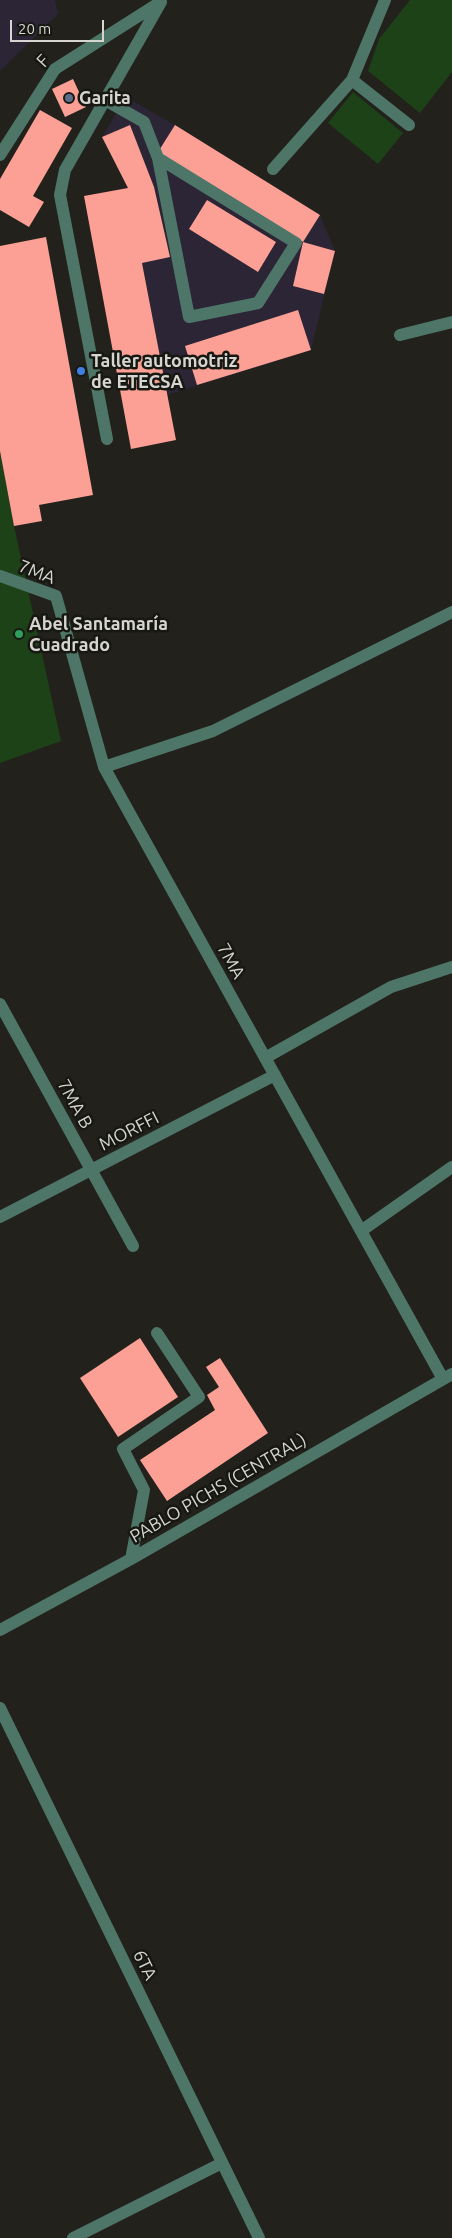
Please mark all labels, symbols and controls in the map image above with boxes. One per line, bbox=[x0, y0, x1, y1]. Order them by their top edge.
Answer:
scale bar bbox=[12, 10, 106, 42]
text: 20 m bbox=[18, 20, 51, 37]
street label: F bbox=[32, 50, 54, 72]
place label: Garita bbox=[79, 87, 131, 109]
marker: Garita bbox=[63, 92, 75, 104]
place label: Taller automotriz de ETECSA bbox=[91, 350, 237, 392]
marker: Taller automotriz de ETECSA bbox=[75, 365, 87, 377]
street label: 7MA bbox=[16, 555, 58, 589]
place label: Abel Santamaría Cuadrado bbox=[29, 613, 168, 656]
marker: Abel Santamaría Cuadrado bbox=[13, 628, 25, 640]
street label: 7MA bbox=[212, 939, 250, 983]
street label: 7MA B bbox=[53, 1076, 97, 1132]
street label: MORFFI bbox=[95, 1107, 163, 1155]
street label: PABLO PICHS (CENTRAL) bbox=[126, 1429, 310, 1547]
street label: 6TA bbox=[129, 1946, 161, 1984]

